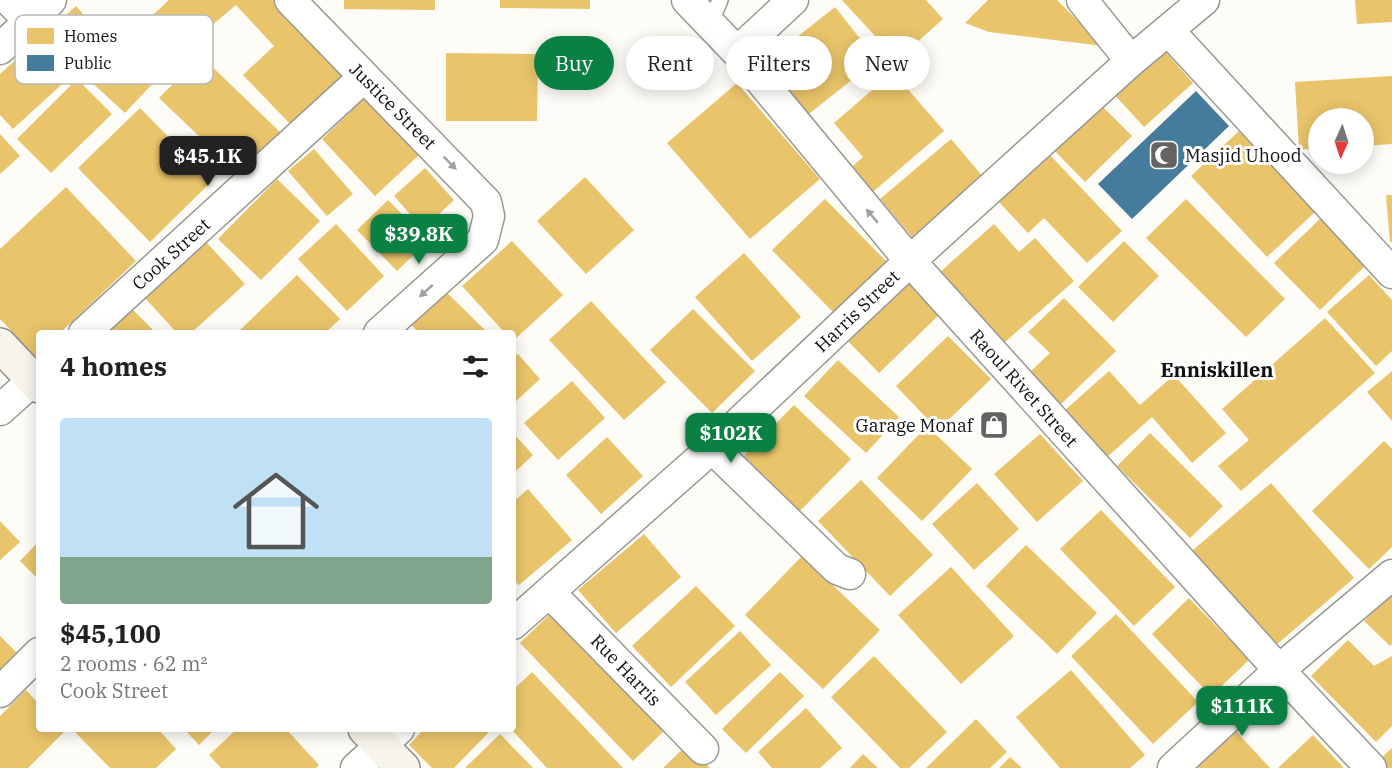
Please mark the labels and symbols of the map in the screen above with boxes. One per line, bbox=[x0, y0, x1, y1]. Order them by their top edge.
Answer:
legend bbox=[15, 15, 213, 84]
text: Homes bbox=[64, 26, 117, 46]
text: Public bbox=[64, 53, 112, 73]
street label: Justice Street bbox=[345, 58, 441, 154]
north arrow bbox=[1308, 108, 1374, 174]
pin: $45.1K bbox=[159, 136, 257, 187]
mosque icon: Masjid Uhood bbox=[1148, 139, 1180, 171]
place label: Masjid Uhood bbox=[1185, 144, 1302, 167]
one-way arrow bbox=[443, 156, 458, 170]
one-way arrow bbox=[867, 208, 879, 223]
street label: Cook Street bbox=[127, 213, 215, 295]
pin: $39.8K bbox=[370, 214, 468, 265]
street label: Harris Street bbox=[810, 265, 904, 357]
one-way arrow bbox=[419, 284, 434, 297]
street label: Raoul Rivet Street bbox=[965, 324, 1083, 452]
district label: Enniskillen bbox=[1160, 356, 1274, 383]
shop icon: Garage Monaf bbox=[978, 409, 1010, 441]
pin: $102K bbox=[689, 413, 773, 464]
place label: Garage Monaf bbox=[856, 414, 975, 437]
street label: Rue Harris bbox=[586, 629, 666, 711]
pin: $111K bbox=[1200, 686, 1284, 737]

